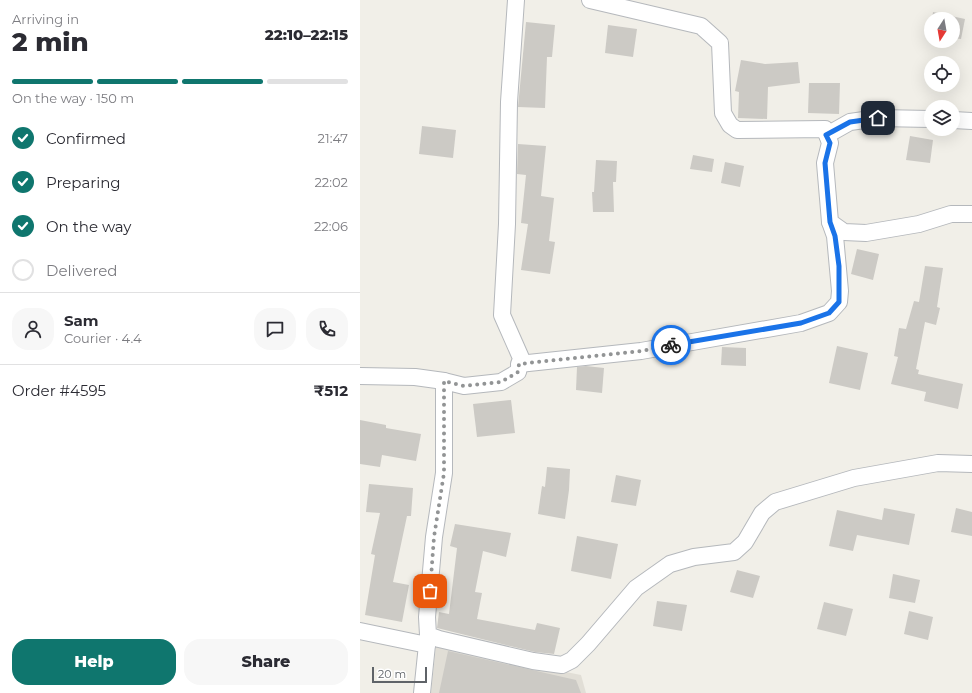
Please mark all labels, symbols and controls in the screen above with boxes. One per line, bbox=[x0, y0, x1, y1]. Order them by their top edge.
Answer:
text: Arriving in bbox=[12, 11, 79, 27]
north arrow bbox=[924, 12, 960, 48]
map controls bbox=[924, 12, 960, 136]
text: 22:10–22:15 bbox=[265, 25, 348, 44]
text: 2 min bbox=[12, 26, 89, 58]
button: locate bbox=[924, 56, 960, 92]
text: On the way · 150 m bbox=[12, 90, 134, 106]
button: layers bbox=[924, 100, 960, 136]
pin bbox=[861, 101, 895, 135]
icon: home bbox=[867, 107, 889, 129]
icon: check bbox=[12, 127, 34, 149]
text: Confirmed bbox=[46, 129, 126, 148]
text: 21:47 bbox=[318, 130, 348, 146]
icon: check bbox=[12, 171, 34, 193]
text: Preparing bbox=[46, 173, 121, 192]
text: 22:02 bbox=[314, 174, 348, 190]
icon: check bbox=[12, 215, 34, 237]
text: On the way bbox=[46, 217, 131, 236]
text: 22:06 bbox=[314, 218, 348, 234]
text: Delivered bbox=[46, 261, 118, 280]
button: person bbox=[12, 308, 54, 350]
button: chat bbox=[254, 308, 296, 350]
button: phone bbox=[306, 308, 348, 350]
text: Sam bbox=[64, 311, 99, 330]
courier bbox=[651, 325, 691, 365]
text: Courier · 4.4 bbox=[64, 330, 142, 346]
icon: bike bbox=[660, 334, 682, 356]
text: Order #4595 bbox=[12, 381, 106, 400]
text: ₹512 bbox=[313, 381, 348, 400]
pin bbox=[413, 574, 447, 608]
icon: bag bbox=[419, 580, 441, 602]
button: Help bbox=[12, 639, 176, 685]
button: Share bbox=[184, 639, 348, 685]
scale bar bbox=[372, 665, 427, 684]
text: 20 m bbox=[378, 667, 406, 681]

